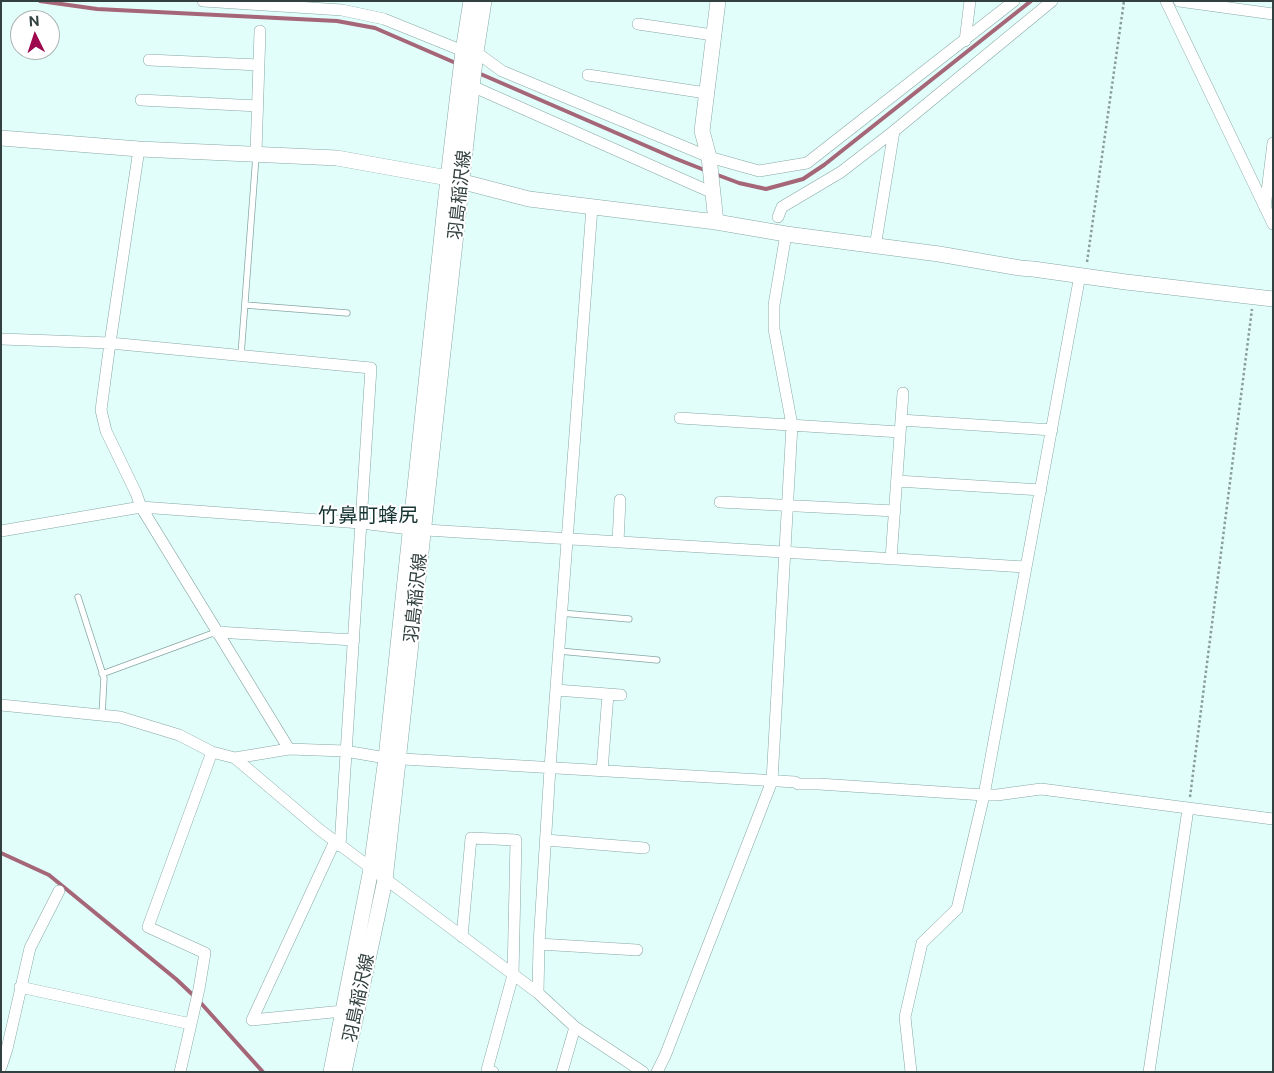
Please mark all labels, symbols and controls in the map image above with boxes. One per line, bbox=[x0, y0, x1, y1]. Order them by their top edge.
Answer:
north arrow bbox=[10, 10, 60, 60]
text: N bbox=[28, 13, 40, 29]
street label: 羽島稲沢線 bbox=[445, 149, 475, 241]
district label: 竹鼻町蜂尻 bbox=[318, 504, 418, 528]
street label: 羽島稲沢線 bbox=[401, 552, 431, 644]
street label: 羽島稲沢線 bbox=[339, 952, 379, 1044]

